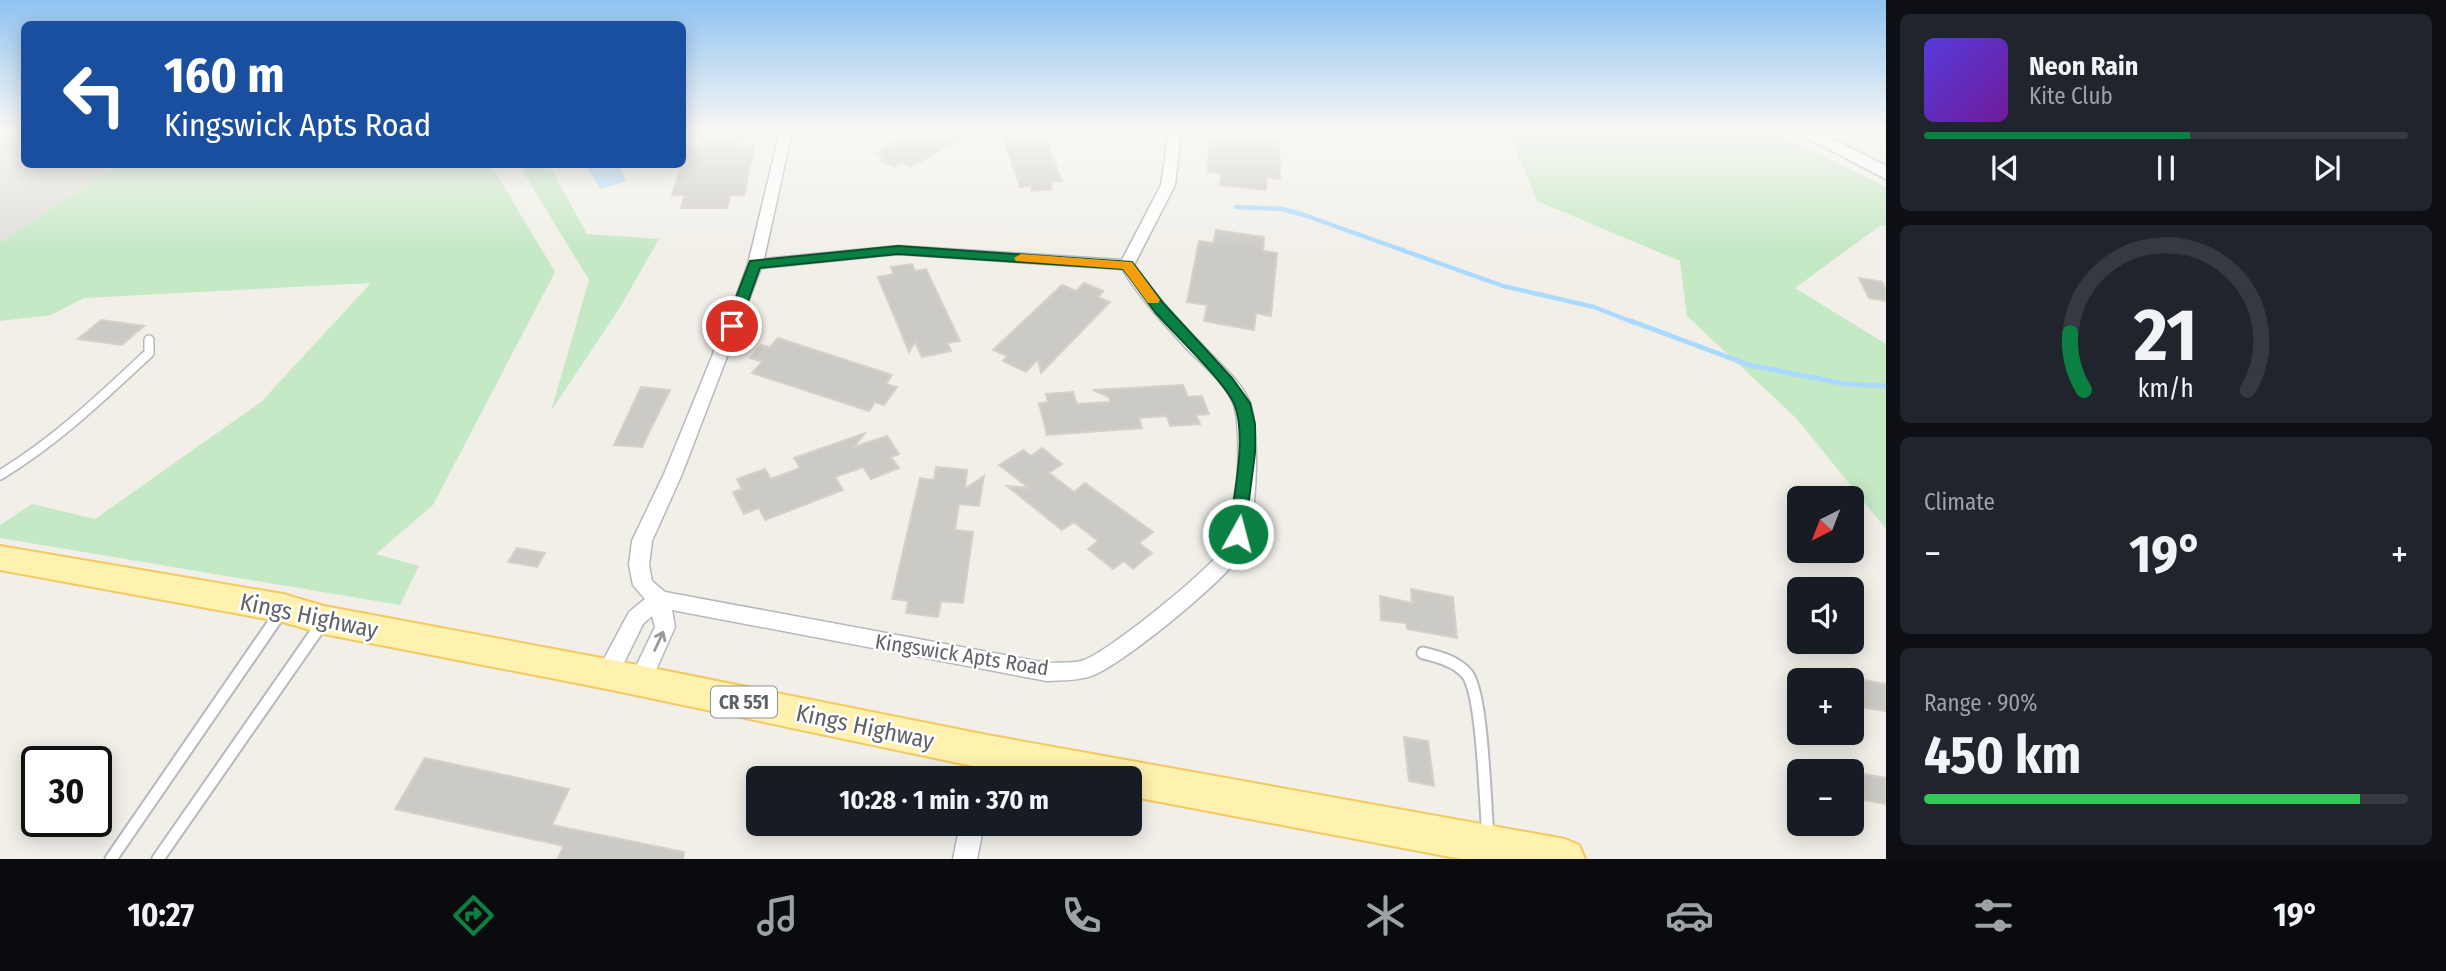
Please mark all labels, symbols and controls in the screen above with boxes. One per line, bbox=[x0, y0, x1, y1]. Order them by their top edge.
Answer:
text: 160 m bbox=[164, 46, 285, 105]
icon: left bbox=[49, 49, 140, 140]
text: Neon Rain bbox=[2029, 51, 2138, 82]
text: Kite Club bbox=[2029, 82, 2113, 110]
text: Kingswick Apts Road bbox=[164, 106, 431, 144]
icon: previous bbox=[1986, 149, 2024, 187]
icon: pause bbox=[2147, 149, 2185, 187]
icon: next bbox=[2308, 149, 2346, 187]
text: 21 bbox=[2133, 292, 2198, 379]
pin bbox=[702, 296, 762, 356]
icon: arrive bbox=[713, 307, 751, 345]
text: km/h bbox=[2138, 374, 2194, 404]
north arrow bbox=[1787, 486, 1864, 564]
map controls bbox=[1787, 486, 1864, 836]
text: Climate bbox=[1924, 488, 1995, 516]
position arrow bbox=[1201, 497, 1275, 571]
text: 19° bbox=[2129, 523, 2203, 586]
text: − bbox=[1924, 531, 1941, 577]
text: + bbox=[2391, 531, 2408, 577]
button: sound bbox=[1787, 577, 1864, 654]
street label: Kings Highway bbox=[237, 588, 381, 644]
street label: Kingswick Apts Road bbox=[873, 628, 1051, 682]
one-way arrow bbox=[653, 631, 666, 652]
button: + bbox=[1787, 668, 1864, 745]
road number: CR 551 bbox=[711, 687, 777, 718]
text: Range · 90% bbox=[1924, 689, 2038, 717]
street label: Kings Highway bbox=[793, 699, 937, 755]
text: 450 km bbox=[1924, 724, 2081, 787]
speed limit sign: 30 bbox=[21, 746, 112, 837]
button: − bbox=[1787, 759, 1864, 836]
text: 10:28 · 1 min · 370 m bbox=[839, 785, 1049, 816]
icon: directions bbox=[449, 891, 498, 940]
icon: music bbox=[753, 891, 802, 940]
icon: phone bbox=[1057, 891, 1106, 940]
icon: climate bbox=[1361, 891, 1410, 940]
icon: car bbox=[1665, 891, 1714, 940]
icon: filters bbox=[1969, 891, 2018, 940]
text: 10:27 bbox=[128, 896, 194, 934]
text: 19° bbox=[2273, 896, 2318, 934]

